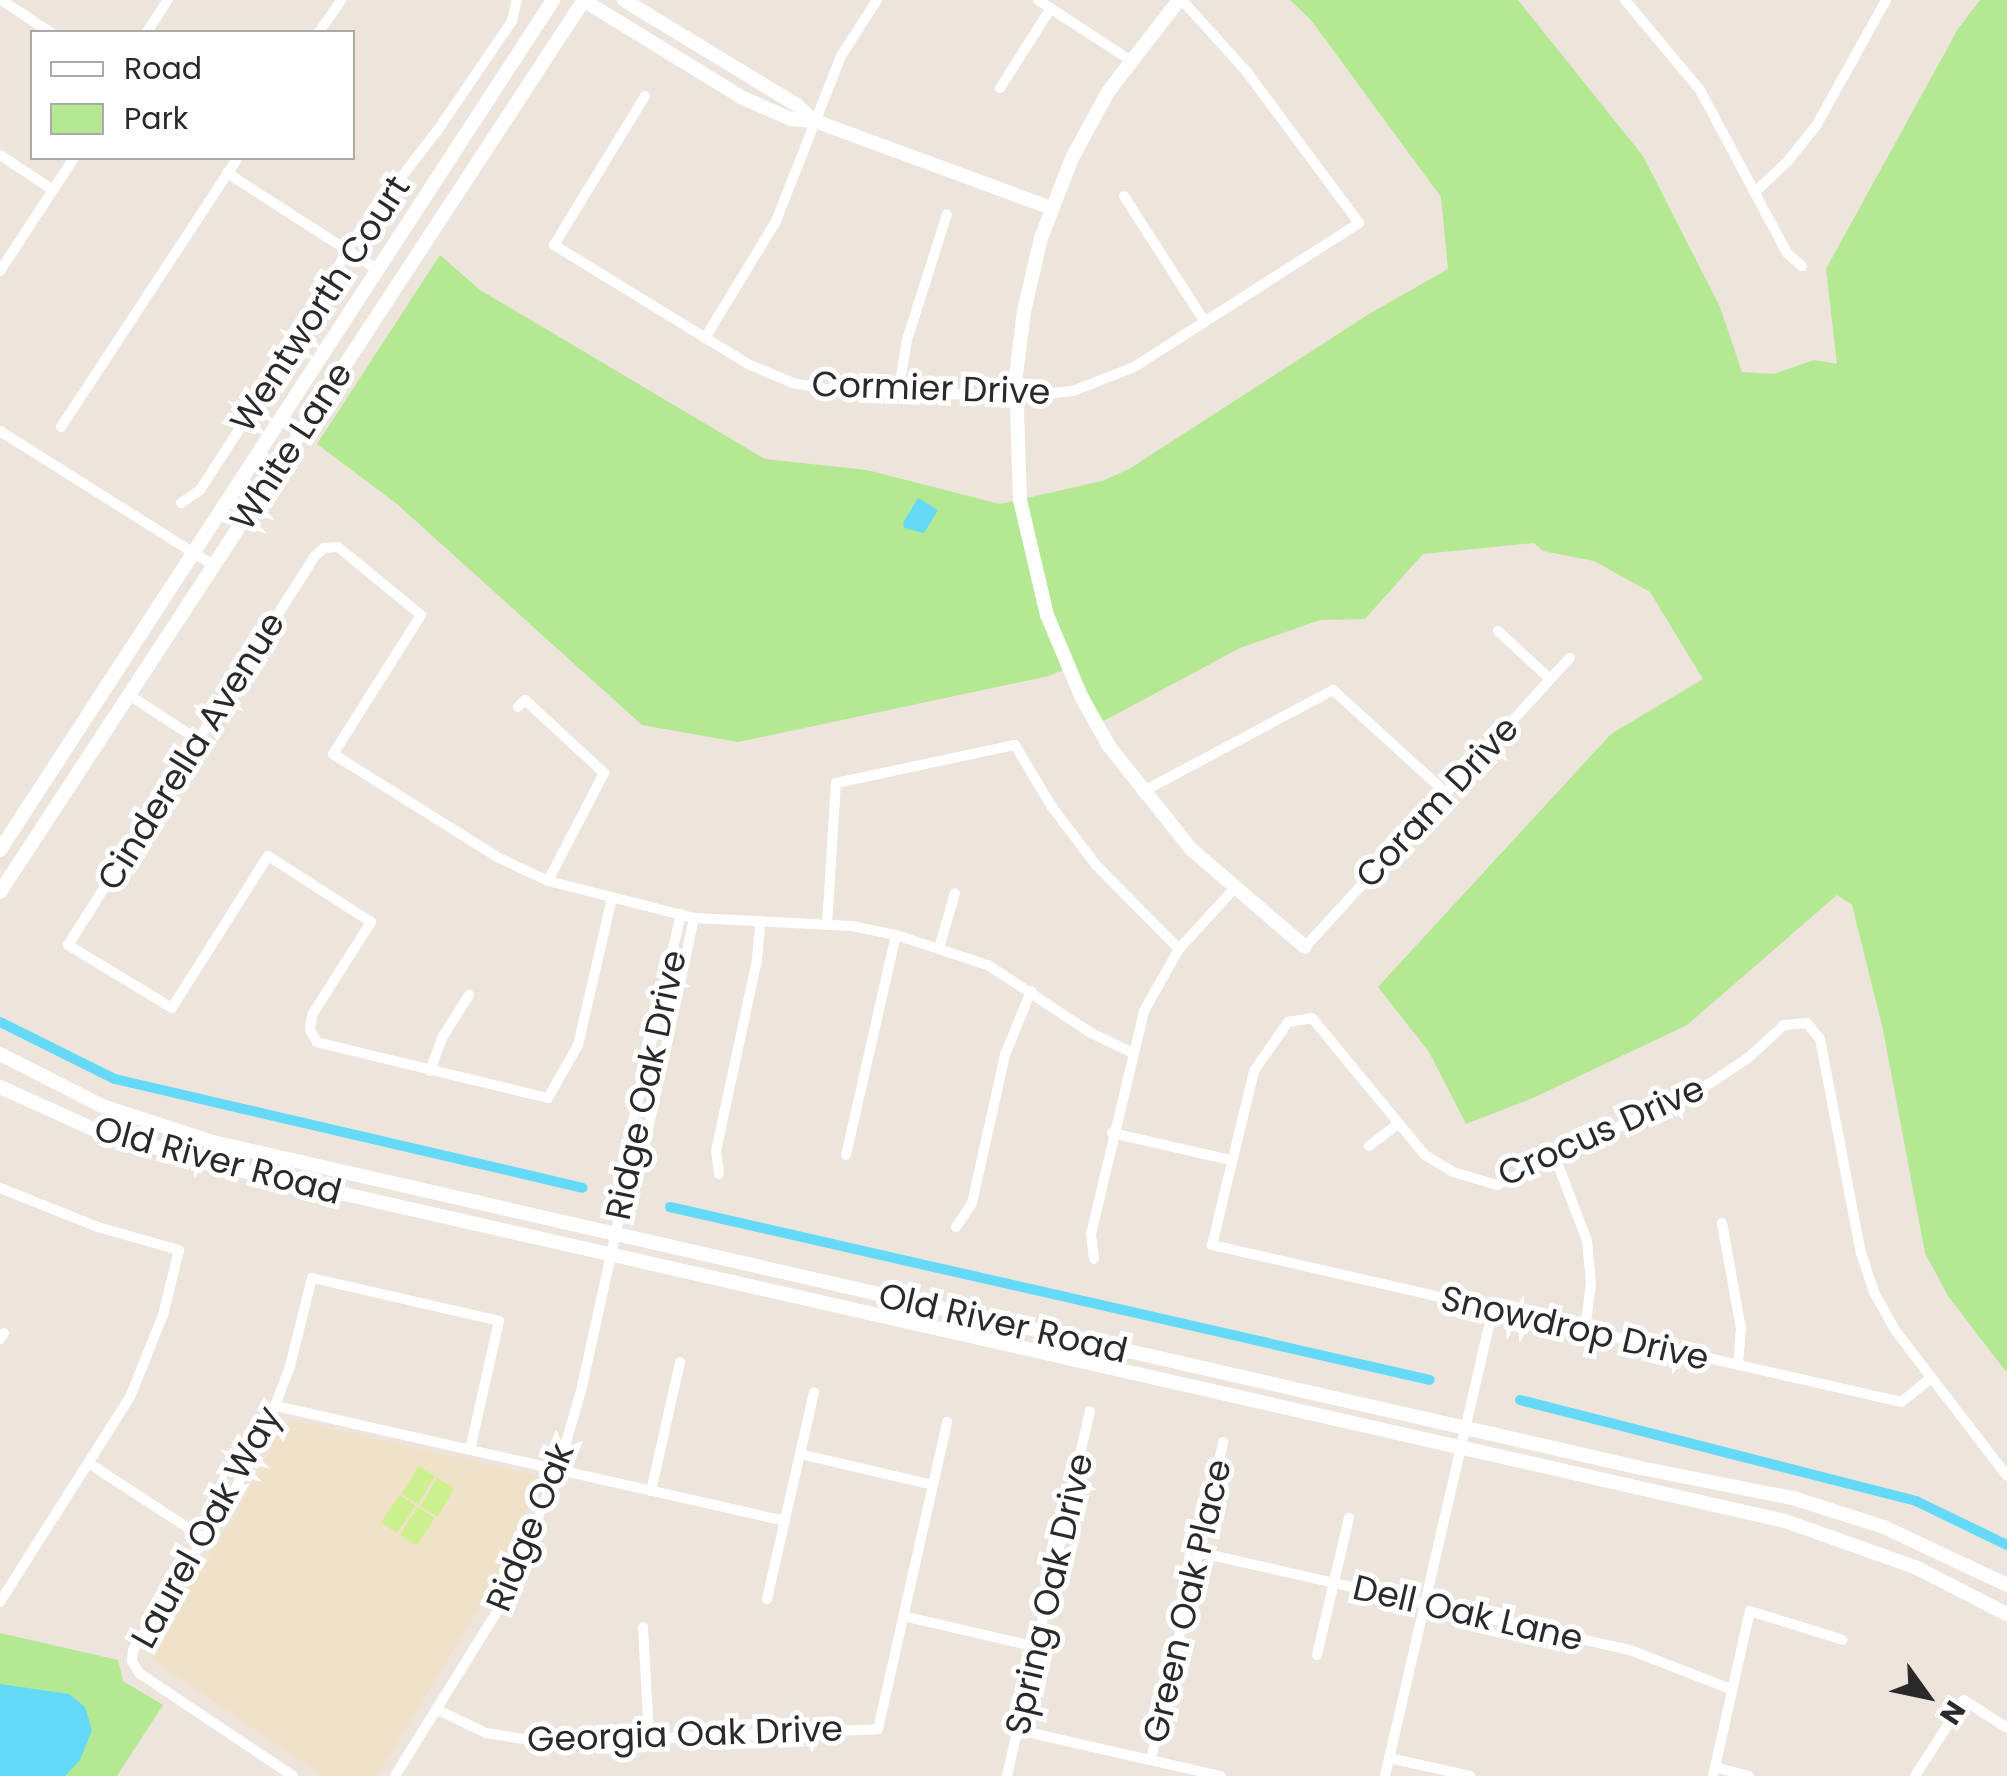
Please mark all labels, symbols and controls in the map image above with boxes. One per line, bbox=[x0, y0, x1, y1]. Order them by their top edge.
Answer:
legend bbox=[30, 30, 355, 160]
text: Road bbox=[124, 47, 202, 90]
text: Park bbox=[124, 97, 188, 140]
street label: Wentworth Court bbox=[221, 168, 419, 440]
street label: White Lane bbox=[221, 354, 361, 538]
street label: Cormier Drive bbox=[811, 363, 1051, 413]
street label: Cinderella Avenue bbox=[88, 604, 294, 898]
street label: Coram Drive bbox=[1347, 707, 1527, 897]
street label: Ridge Oak Drive bbox=[597, 946, 695, 1224]
street label: Crocus Drive bbox=[1491, 1067, 1711, 1195]
street label: Old River Road bbox=[90, 1107, 346, 1213]
street label: Old River Road bbox=[875, 1274, 1131, 1372]
street label: Snowdrop Drive bbox=[1437, 1277, 1713, 1379]
street label: Laurel Oak Way bbox=[122, 1399, 290, 1655]
street label: Ridge Oak bbox=[477, 1437, 583, 1617]
street label: Spring Oak Drive bbox=[996, 1449, 1102, 1739]
street label: Green Oak Place bbox=[1134, 1455, 1240, 1747]
street label: Dell Oak Lane bbox=[1349, 1566, 1587, 1660]
north arrow bbox=[1877, 1646, 1977, 1746]
text: N bbox=[1930, 1693, 1975, 1732]
street label: Georgia Oak Drive bbox=[526, 1707, 844, 1761]

